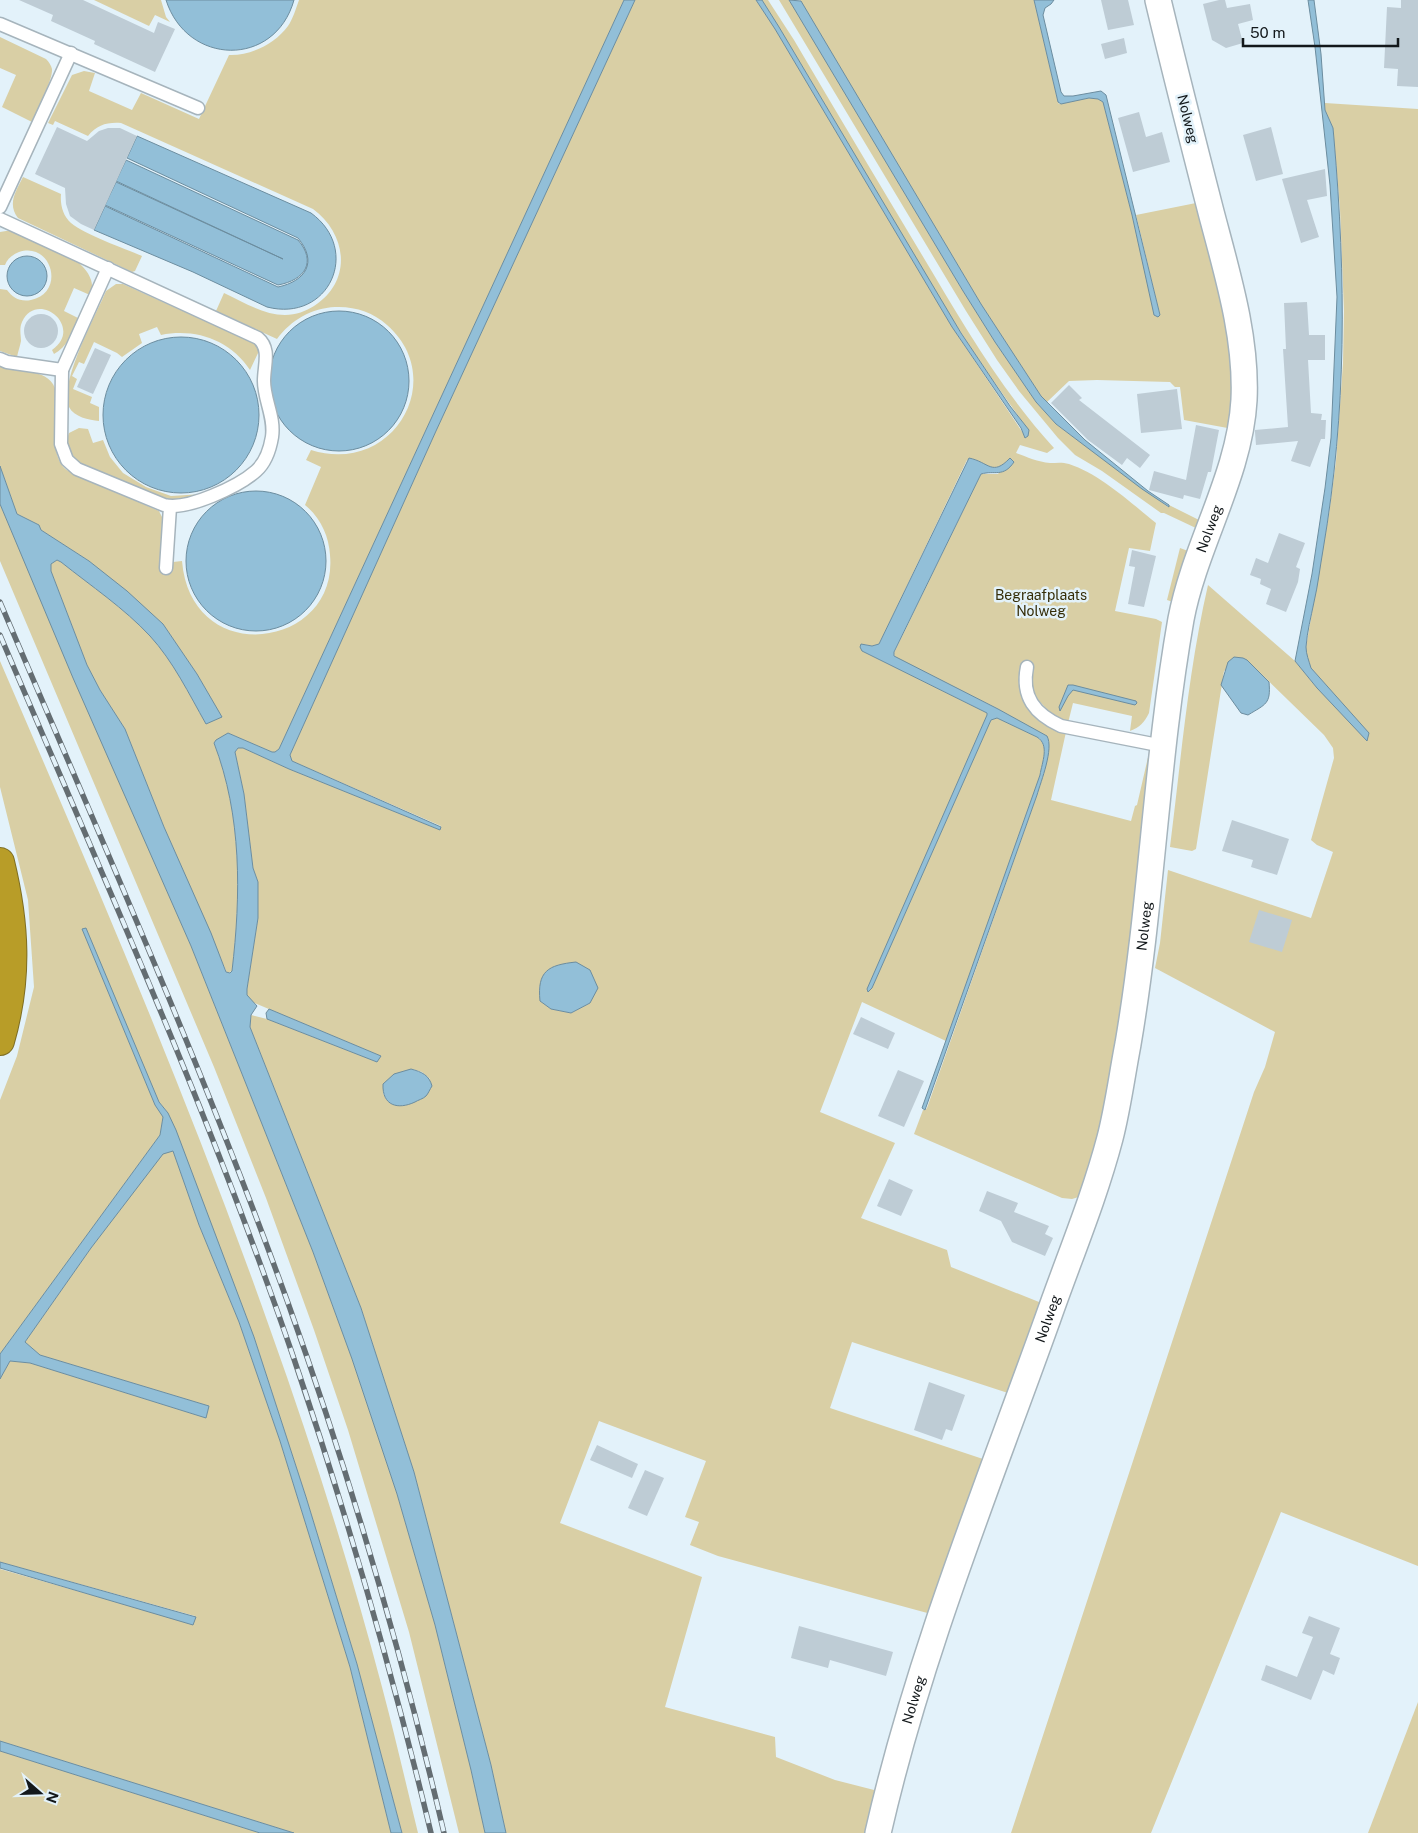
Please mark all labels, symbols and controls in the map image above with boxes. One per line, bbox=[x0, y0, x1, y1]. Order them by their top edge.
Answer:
scale bar bbox=[1243, 15, 1398, 47]
text: 50 m bbox=[1250, 24, 1285, 41]
street label: Nolweg bbox=[1174, 93, 1202, 145]
street label: Nolweg bbox=[1193, 502, 1226, 555]
park label: Begraafplaats Nolweg bbox=[995, 587, 1087, 619]
street label: Nolweg bbox=[1133, 900, 1155, 952]
street label: Nolweg bbox=[1032, 1292, 1064, 1345]
street label: Nolweg bbox=[899, 1673, 929, 1726]
north arrow bbox=[15, 1768, 65, 1818]
text: N bbox=[43, 1790, 62, 1805]

